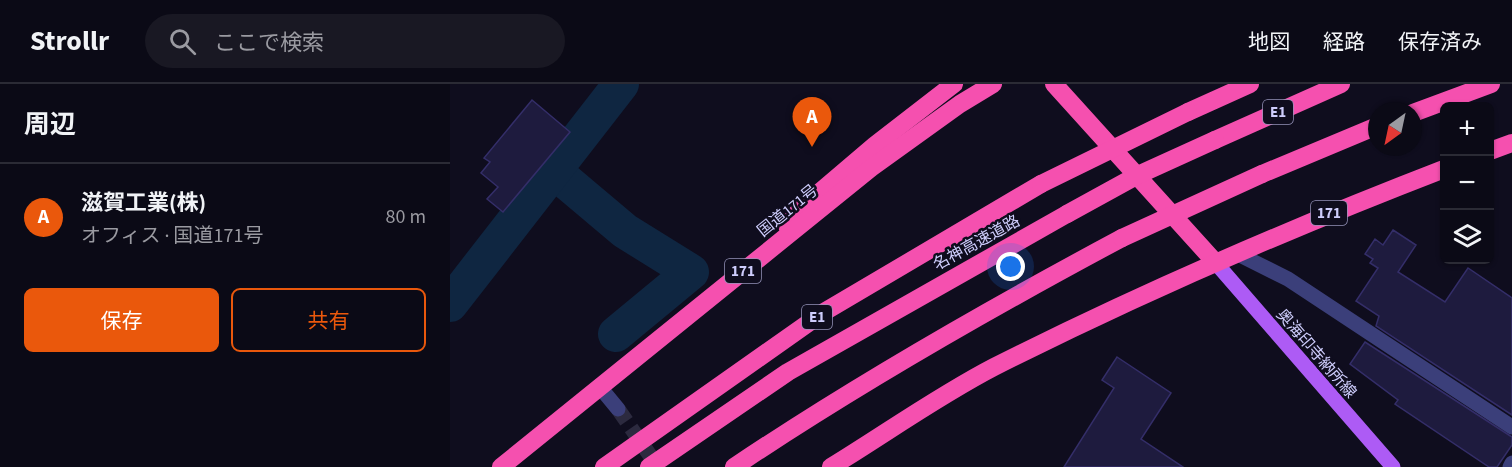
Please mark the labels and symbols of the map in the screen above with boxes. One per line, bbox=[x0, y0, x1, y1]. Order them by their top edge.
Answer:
pin: A bbox=[792, 98, 832, 147]
road number: E1 bbox=[1263, 100, 1293, 124]
north arrow bbox=[1368, 102, 1422, 156]
street label: 国道171号 bbox=[753, 180, 822, 242]
road number: 171 bbox=[1311, 201, 1347, 225]
street label: 名神高速道路 bbox=[929, 210, 1024, 276]
your location bbox=[996, 252, 1025, 281]
road number: 171 bbox=[725, 259, 761, 283]
street label: 奥海印寺納所線 bbox=[1271, 304, 1361, 403]
road number: E1 bbox=[802, 305, 832, 329]

